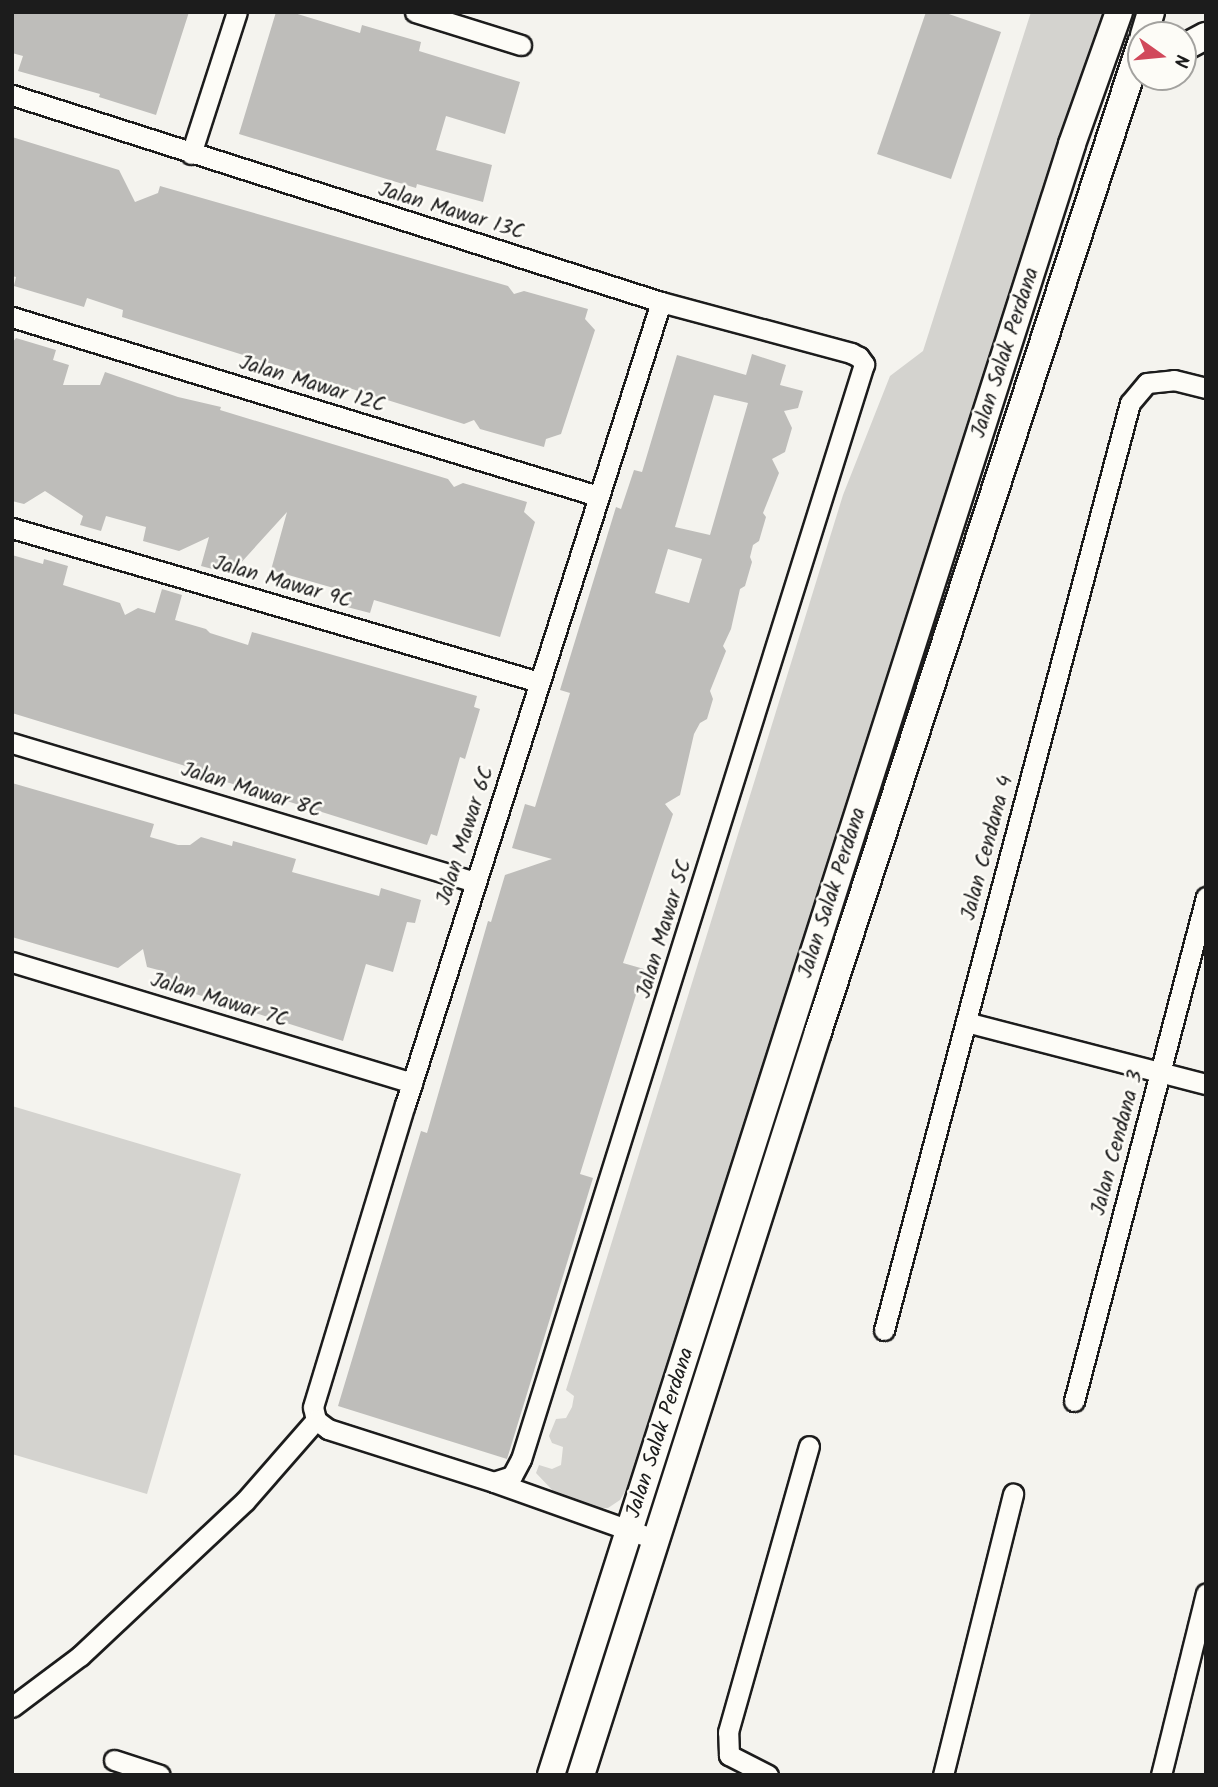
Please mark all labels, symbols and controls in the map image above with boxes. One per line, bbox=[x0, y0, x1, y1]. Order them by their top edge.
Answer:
north arrow bbox=[1127, 21, 1197, 91]
text: N bbox=[1164, 51, 1196, 71]
street label: Jalan Mawar 13C bbox=[375, 178, 527, 246]
street label: Jalan Salak Perdana bbox=[967, 265, 1045, 441]
street label: Jalan Mawar 12C bbox=[236, 351, 388, 419]
street label: Jalan Mawar 9C bbox=[210, 551, 354, 615]
street label: Jalan Mawar 8C bbox=[178, 758, 324, 824]
street label: Jalan Mawar 6C bbox=[432, 763, 500, 909]
street label: Jalan Cendana 4 bbox=[957, 773, 1019, 923]
street label: Jalan Salak Perdana bbox=[794, 805, 872, 981]
street label: Jalan Mawar 5C bbox=[632, 857, 698, 1001]
street label: Jalan Mawar 7C bbox=[147, 968, 291, 1034]
street label: Jalan Cendana 3 bbox=[1087, 1068, 1149, 1218]
street label: Jalan Salak Perdana bbox=[622, 1345, 700, 1521]

